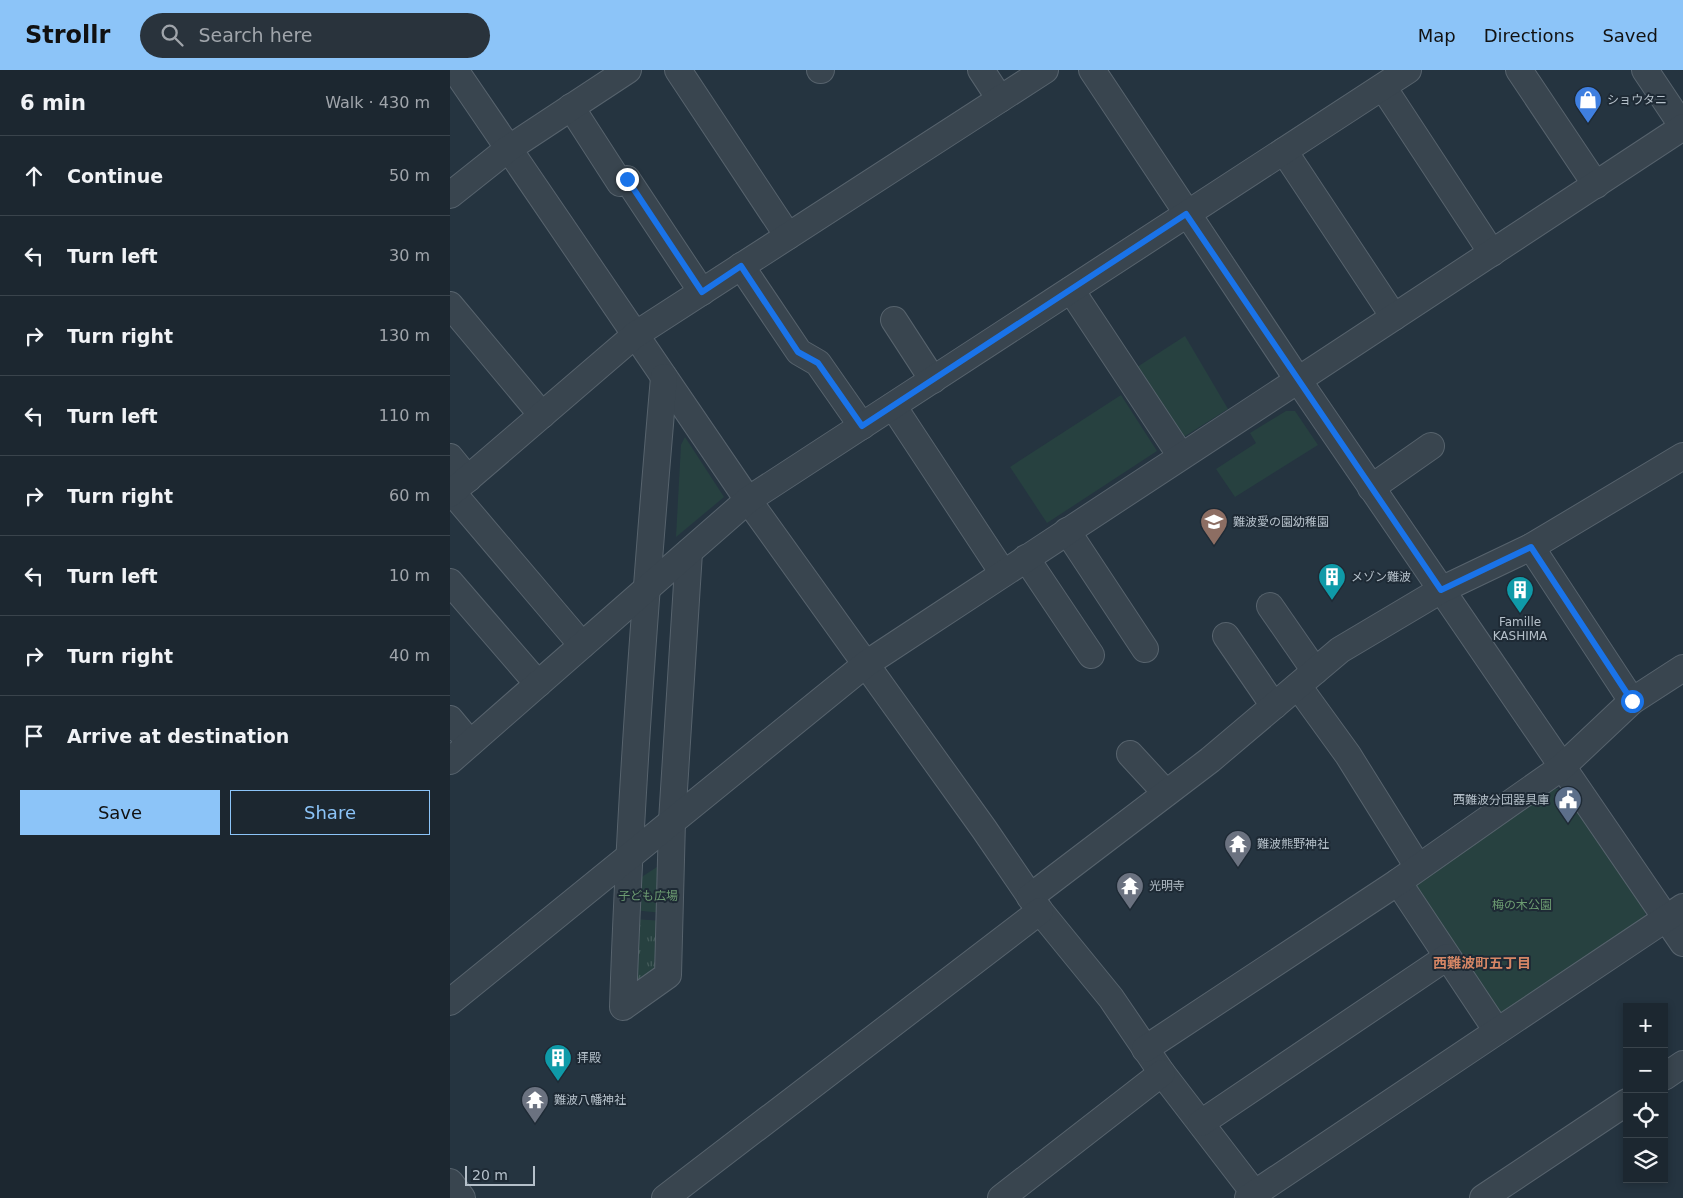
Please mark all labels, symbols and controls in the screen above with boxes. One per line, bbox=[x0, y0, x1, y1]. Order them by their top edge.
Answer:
search box bbox=[140, 13, 490, 58]
text: Strollr bbox=[25, 21, 110, 49]
icon: search bbox=[158, 21, 186, 49]
text: Search here bbox=[198, 24, 313, 46]
text: Map bbox=[1418, 25, 1456, 46]
text: Directions bbox=[1484, 25, 1574, 46]
text: Saved bbox=[1602, 25, 1658, 46]
shop icon: ショウタニ bbox=[1573, 85, 1603, 124]
text: 6 min bbox=[20, 91, 86, 115]
text: Walk · 430 m bbox=[325, 93, 430, 112]
place label: ショウタニ bbox=[1607, 93, 1667, 107]
icon: ahead bbox=[20, 162, 48, 190]
text: Continue bbox=[67, 165, 163, 187]
text: 50 m bbox=[389, 166, 430, 185]
route end bbox=[616, 168, 639, 191]
icon: left bbox=[20, 242, 48, 270]
text: Turn left bbox=[67, 245, 158, 267]
text: 30 m bbox=[389, 246, 430, 265]
icon: right bbox=[20, 322, 48, 350]
text: Turn right bbox=[67, 325, 173, 347]
text: 130 m bbox=[379, 326, 430, 345]
icon: left bbox=[20, 402, 48, 430]
text: Turn left bbox=[67, 405, 158, 427]
text: 110 m bbox=[379, 406, 430, 425]
icon: right bbox=[20, 482, 48, 510]
text: Turn right bbox=[67, 485, 173, 507]
text: 60 m bbox=[389, 486, 430, 505]
school or university icon: 難波愛の園幼稚園 bbox=[1199, 507, 1229, 546]
place label: 難波愛の園幼稚園 bbox=[1233, 515, 1329, 529]
icon: left bbox=[20, 562, 48, 590]
building icon: メゾン難波 bbox=[1317, 562, 1347, 601]
text: Turn left bbox=[67, 565, 158, 587]
text: 10 m bbox=[389, 566, 430, 585]
place label: メゾン難波 bbox=[1351, 570, 1411, 584]
building icon: Famille KASHIMA bbox=[1505, 575, 1535, 614]
place label: Famille KASHIMA bbox=[1493, 615, 1548, 643]
icon: right bbox=[20, 642, 48, 670]
text: Turn right bbox=[67, 645, 173, 667]
text: 40 m bbox=[389, 646, 430, 665]
route start bbox=[1621, 690, 1644, 713]
icon: arrive bbox=[20, 722, 48, 750]
text: Arrive at destination bbox=[67, 725, 289, 747]
public building icon: 西難波分団器具庫 bbox=[1553, 785, 1583, 824]
button: Save bbox=[20, 790, 220, 835]
button: Share bbox=[230, 790, 430, 835]
place label: 西難波分団器具庫 bbox=[1453, 793, 1549, 807]
temple icon: 難波熊野神社 bbox=[1223, 829, 1253, 868]
place label: 難波熊野神社 bbox=[1257, 837, 1329, 851]
temple icon: 光明寺 bbox=[1115, 871, 1145, 910]
place label: 光明寺 bbox=[1149, 879, 1185, 893]
park label: 子ども広場 bbox=[618, 889, 678, 903]
park label: 梅の木公園 bbox=[1492, 898, 1552, 912]
district label: 西難波町五丁目 bbox=[1433, 955, 1531, 971]
map controls bbox=[1623, 1003, 1668, 1183]
button: + bbox=[1623, 1003, 1668, 1048]
building icon: 拝殿 bbox=[543, 1043, 573, 1082]
button: − bbox=[1623, 1048, 1668, 1093]
place label: 拝殿 bbox=[577, 1051, 601, 1065]
temple icon: 難波八幡神社 bbox=[520, 1085, 550, 1124]
place label: 難波八幡神社 bbox=[554, 1093, 626, 1107]
button: locate bbox=[1623, 1093, 1668, 1138]
button: layers bbox=[1623, 1138, 1668, 1183]
scale bar bbox=[465, 1163, 535, 1186]
text: 20 m bbox=[472, 1167, 508, 1183]

